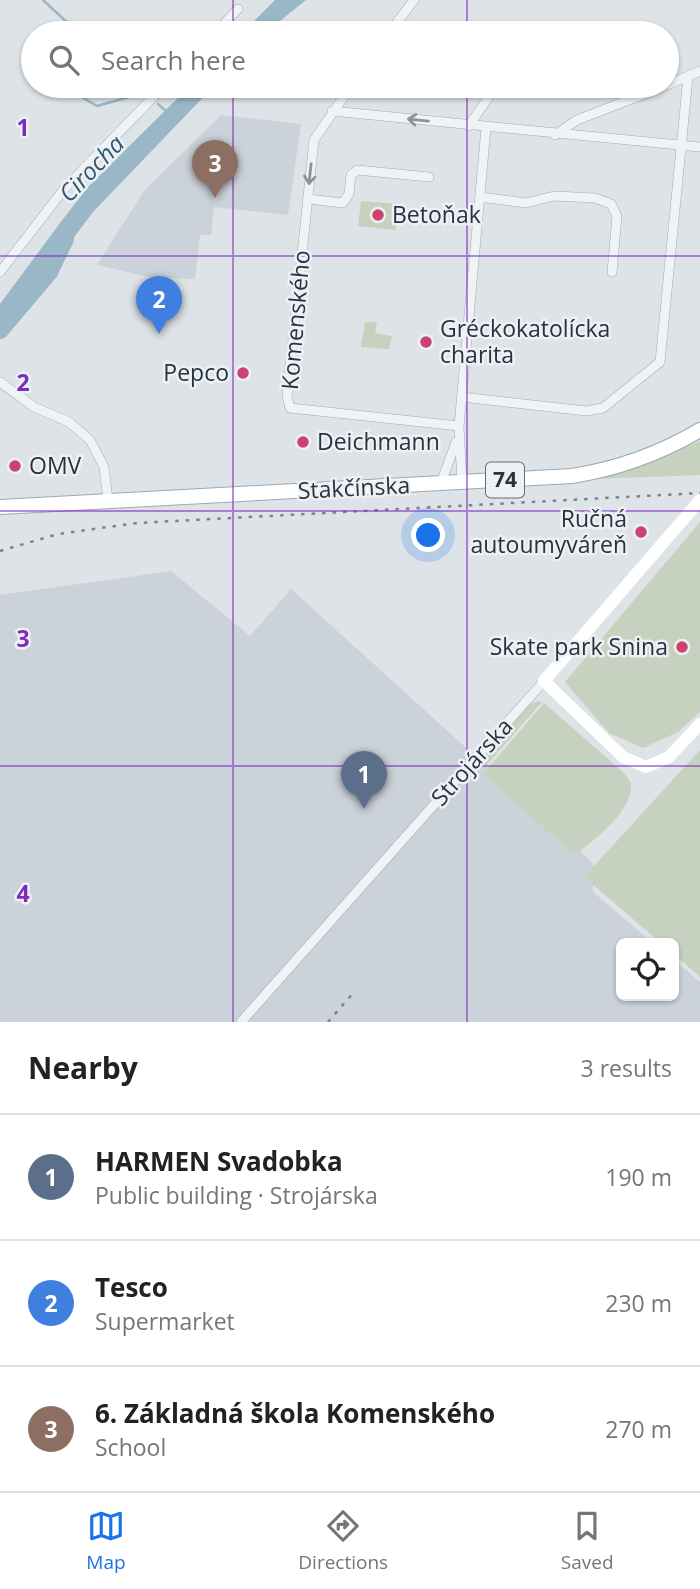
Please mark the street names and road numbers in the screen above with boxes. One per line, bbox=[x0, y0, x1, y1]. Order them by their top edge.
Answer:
street label: Komenského bbox=[273, 249, 317, 391]
road number: 74 bbox=[486, 462, 524, 498]
street label: Stakčínska bbox=[297, 468, 411, 506]
street label: Strojárska bbox=[423, 711, 519, 812]

